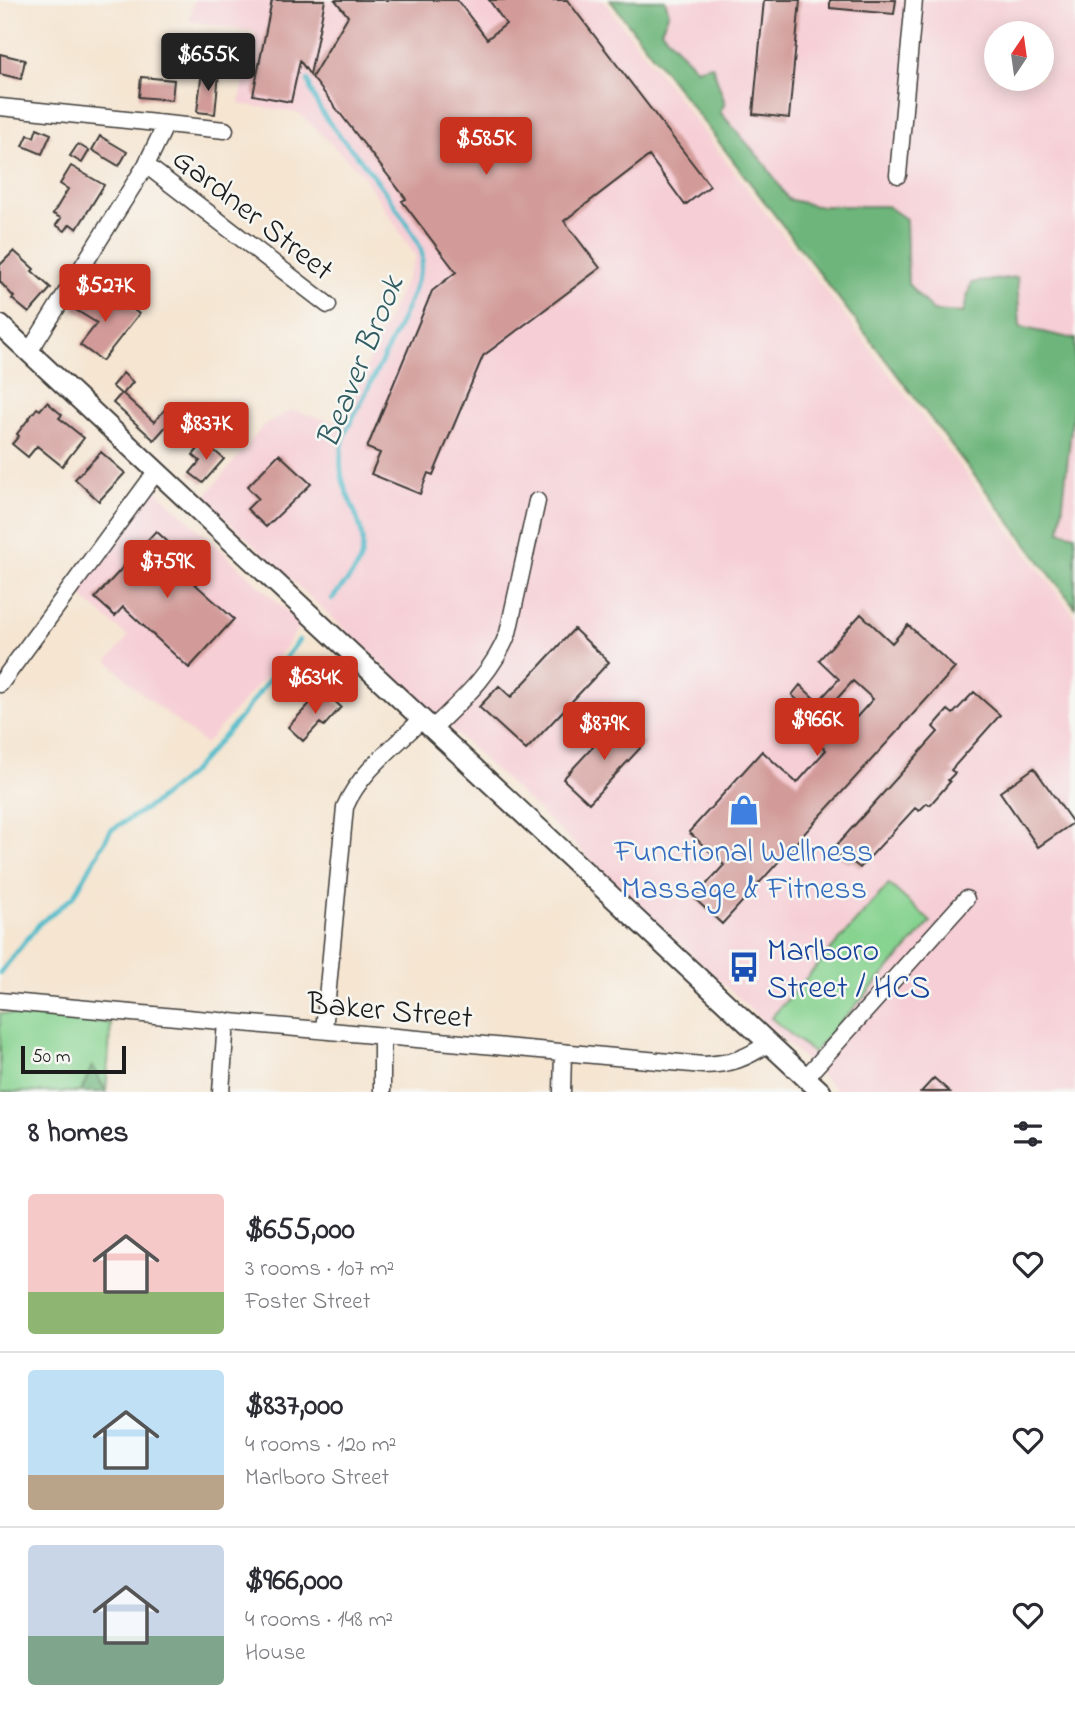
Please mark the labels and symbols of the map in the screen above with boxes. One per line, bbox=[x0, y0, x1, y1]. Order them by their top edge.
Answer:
north arrow bbox=[984, 21, 1054, 91]
pin: $655K bbox=[159, 34, 257, 93]
pin: $585K bbox=[437, 118, 535, 177]
street label: Gardner Street bbox=[161, 138, 343, 294]
pin: $527K bbox=[56, 264, 154, 324]
water label: Beaver Brook bbox=[305, 268, 419, 456]
pin: $837K bbox=[157, 402, 255, 462]
pin: $759K bbox=[118, 540, 216, 600]
pin: $634K bbox=[266, 656, 364, 716]
pin: $966K bbox=[768, 698, 866, 758]
pin: $879K bbox=[555, 702, 653, 762]
shop icon: Functional Wellness Massage & Fitness bbox=[727, 793, 761, 827]
place label: Functional Wellness Massage & Fitness bbox=[614, 830, 873, 914]
place label: Marlboro Street / HCS bbox=[767, 929, 930, 1013]
bus stop icon: Marlboro Street / HCS bbox=[727, 950, 761, 984]
street label: Baker Street bbox=[304, 982, 475, 1043]
scale bar bbox=[21, 1043, 126, 1075]

